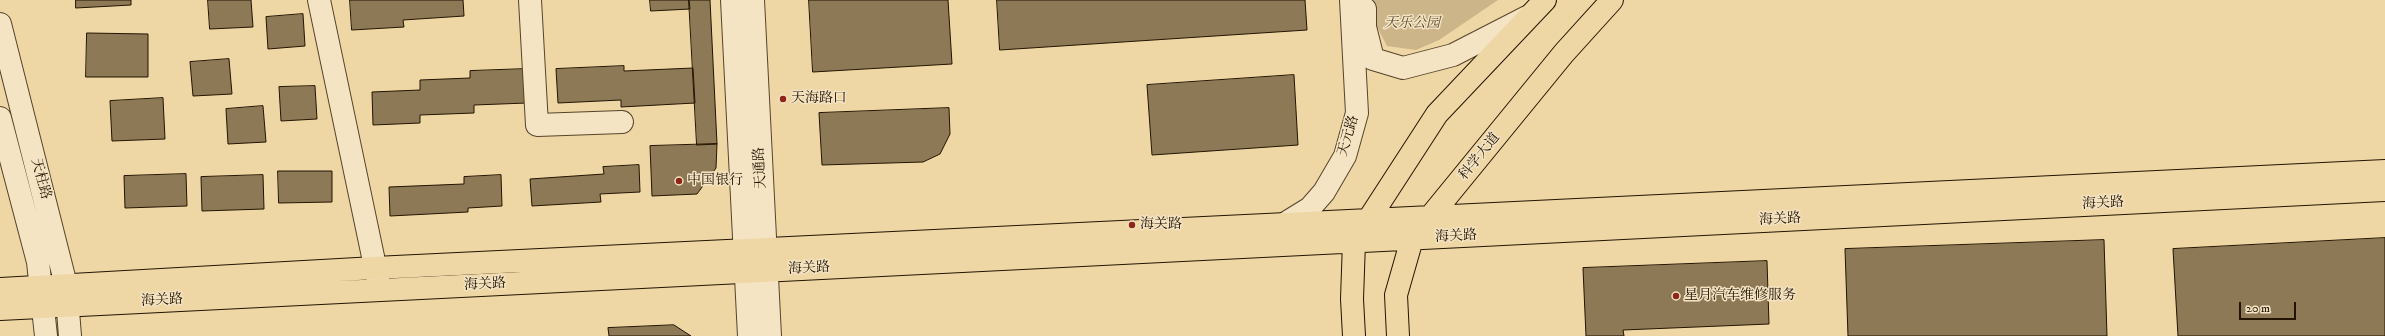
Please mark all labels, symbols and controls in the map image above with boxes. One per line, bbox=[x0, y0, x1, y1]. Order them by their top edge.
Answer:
park label: 天乐公园 bbox=[1384, 16, 1440, 32]
place label: 天海路口 bbox=[791, 91, 847, 107]
marker: 天海路口 bbox=[778, 94, 788, 104]
street label: 天元路 bbox=[1335, 113, 1363, 159]
street label: 科学大道 bbox=[1456, 130, 1504, 184]
street label: 天通路 bbox=[752, 147, 770, 189]
street label: 天柱路 bbox=[26, 157, 54, 201]
place label: 中国银行 bbox=[687, 173, 743, 189]
marker: 中国银行 bbox=[674, 176, 684, 186]
street label: 海关路 bbox=[2082, 195, 2124, 213]
street label: 海关路 bbox=[1759, 211, 1801, 229]
place label: 海关路 bbox=[1140, 217, 1182, 233]
marker: 海关路 bbox=[1127, 220, 1137, 230]
street label: 海关路 bbox=[1435, 228, 1477, 246]
street label: 海关路 bbox=[788, 260, 830, 278]
street label: 海关路 bbox=[464, 276, 506, 294]
place label: 星月汽车维修服务 bbox=[1684, 288, 1796, 304]
marker: 星月汽车维修服务 bbox=[1671, 291, 1681, 301]
street label: 海关路 bbox=[141, 292, 183, 310]
scale bar bbox=[2241, 294, 2298, 320]
text: 20 m bbox=[2246, 301, 2270, 316]

